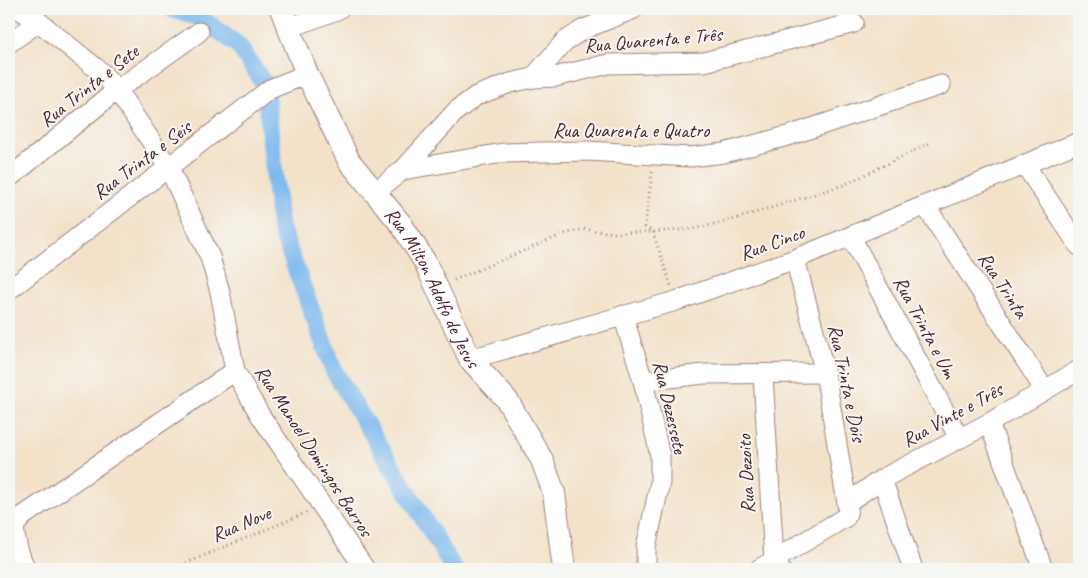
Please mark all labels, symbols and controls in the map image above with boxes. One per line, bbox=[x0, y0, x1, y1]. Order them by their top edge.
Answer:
street label: Rua Quarenta e Três bbox=[583, 21, 725, 58]
street label: Rua Trinta e Sete bbox=[34, 38, 145, 133]
street label: Rua Trinta e Seis bbox=[88, 114, 198, 205]
street label: Rua Quarenta e Quatro bbox=[553, 118, 710, 143]
street label: Rua Milton Adolfo de Jesus bbox=[380, 202, 486, 375]
street label: Rua Cinco bbox=[736, 220, 809, 266]
street label: Rua Trinta bbox=[972, 247, 1034, 324]
street label: Rua Trinta e Um bbox=[888, 272, 963, 384]
street label: Rua Trinta e Dois bbox=[822, 322, 872, 446]
street label: Rua Dezessete bbox=[647, 358, 693, 457]
street label: Rua Manoel Domingos Barros bbox=[249, 361, 380, 543]
street label: Rua Vinte e Três bbox=[897, 376, 1008, 453]
street label: Rua Dezoito bbox=[731, 433, 761, 514]
street label: Rua Nove bbox=[208, 500, 276, 548]

